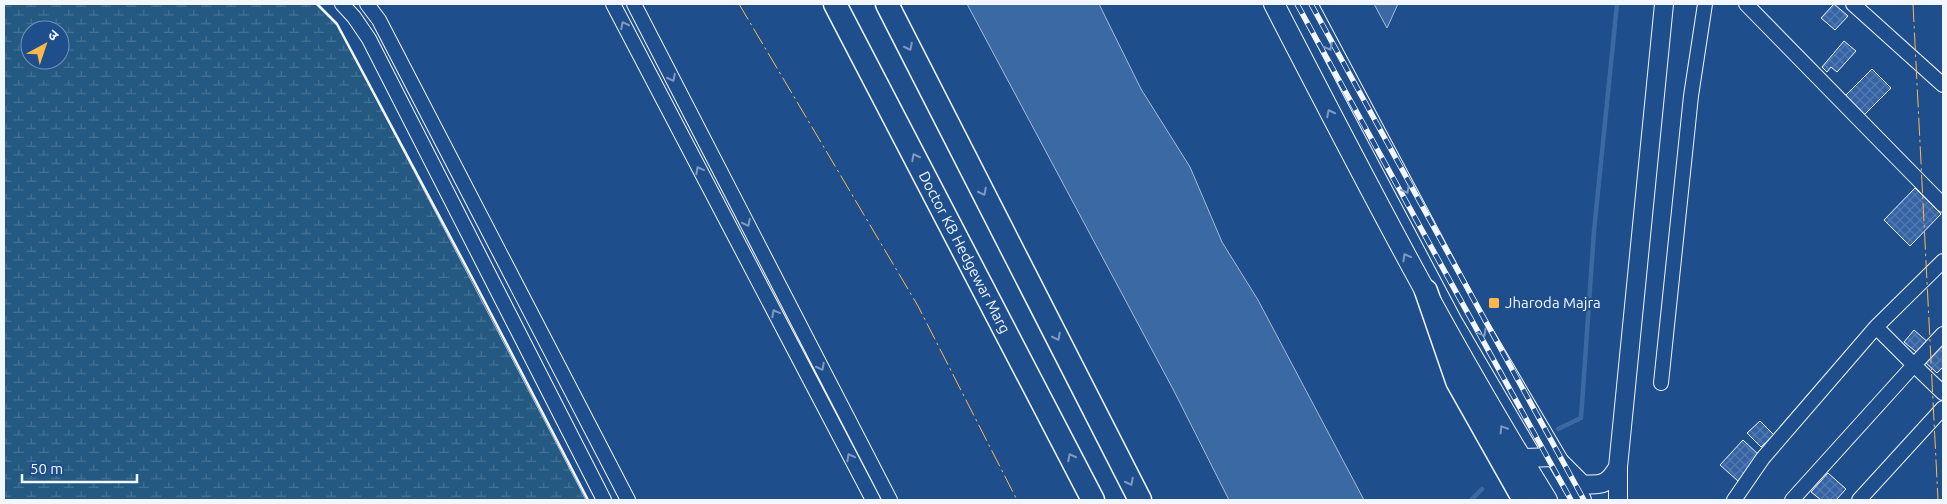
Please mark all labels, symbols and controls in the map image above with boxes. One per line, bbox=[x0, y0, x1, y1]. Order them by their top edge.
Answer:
north arrow bbox=[20, 20, 70, 70]
one-way arrow bbox=[620, 21, 630, 30]
text: उ bbox=[45, 26, 62, 44]
one-way arrow bbox=[903, 42, 913, 51]
one-way arrow bbox=[1323, 42, 1333, 51]
one-way arrow bbox=[666, 73, 676, 82]
one-way arrow bbox=[1327, 109, 1337, 118]
one-way arrow bbox=[911, 154, 921, 163]
one-way arrow bbox=[695, 166, 705, 175]
street label: Doctor KB Hedgewar Marg bbox=[916, 168, 1014, 336]
one-way arrow bbox=[1399, 185, 1409, 194]
one-way arrow bbox=[977, 187, 987, 196]
one-way arrow bbox=[741, 217, 751, 226]
one-way arrow bbox=[1403, 253, 1413, 262]
place label: Jharoda Majra bbox=[1505, 294, 1601, 311]
marker: Jharoda Majra bbox=[1487, 296, 1501, 310]
one-way arrow bbox=[771, 310, 781, 319]
one-way arrow bbox=[1476, 328, 1486, 337]
one-way arrow bbox=[1051, 332, 1061, 341]
one-way arrow bbox=[815, 362, 825, 371]
one-way arrow bbox=[1499, 426, 1509, 435]
scale bar bbox=[22, 452, 138, 484]
one-way arrow bbox=[846, 453, 856, 462]
one-way arrow bbox=[1067, 453, 1077, 462]
text: 50 m bbox=[30, 460, 63, 477]
one-way arrow bbox=[1124, 476, 1134, 485]

